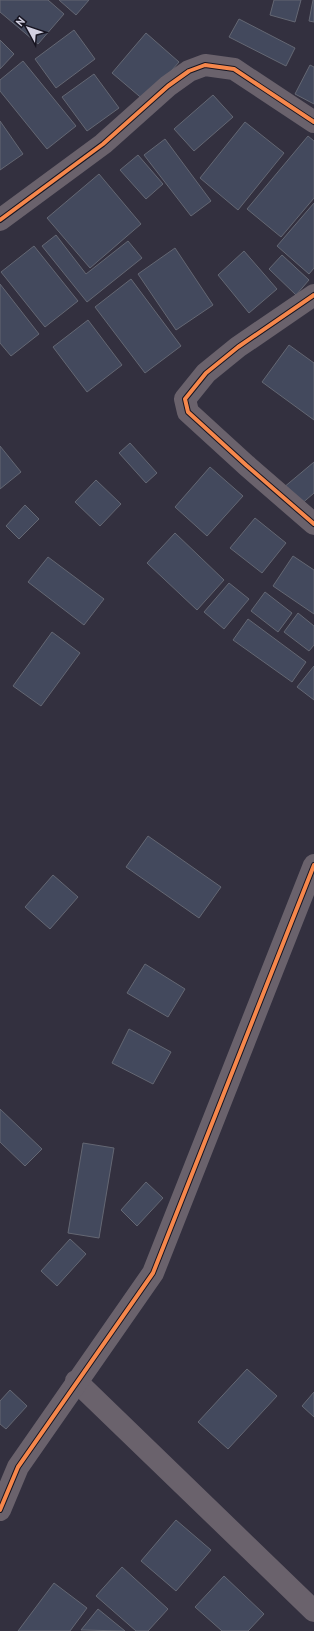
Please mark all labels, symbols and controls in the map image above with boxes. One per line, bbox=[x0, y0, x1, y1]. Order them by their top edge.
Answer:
north arrow bbox=[8, 8, 48, 48]
text: N bbox=[13, 14, 28, 29]

